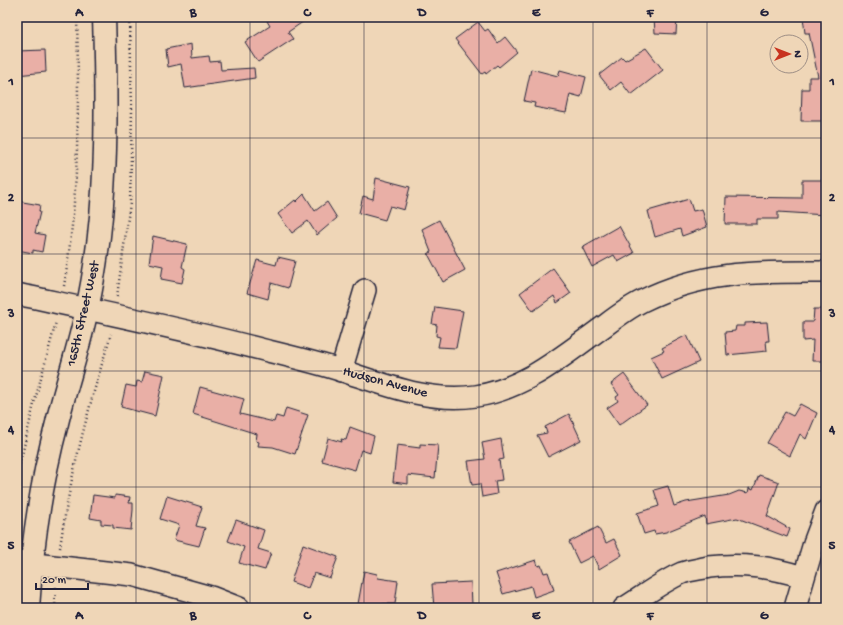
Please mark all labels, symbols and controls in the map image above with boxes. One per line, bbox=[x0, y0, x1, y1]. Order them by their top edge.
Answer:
text: A bbox=[74, 6, 84, 21]
text: B bbox=[189, 6, 198, 21]
text: C bbox=[302, 6, 312, 21]
text: D bbox=[417, 6, 427, 21]
text: E bbox=[532, 6, 541, 21]
text: F bbox=[646, 6, 655, 21]
text: G bbox=[760, 6, 769, 21]
north arrow bbox=[769, 34, 809, 74]
text: N bbox=[791, 50, 803, 58]
text: 1 bbox=[7, 75, 14, 90]
text: 1 bbox=[828, 75, 835, 90]
text: 2 bbox=[8, 191, 15, 206]
text: 2 bbox=[829, 191, 836, 206]
street label: 165th Street West bbox=[63, 259, 105, 369]
text: 3 bbox=[7, 307, 15, 322]
text: 3 bbox=[828, 307, 836, 322]
street label: Hudson Avenue bbox=[341, 363, 430, 403]
text: 4 bbox=[7, 423, 15, 438]
text: 4 bbox=[828, 423, 836, 438]
text: 5 bbox=[8, 539, 15, 554]
text: 5 bbox=[829, 539, 836, 554]
scale bar bbox=[36, 565, 88, 591]
text: 20 m bbox=[42, 574, 67, 588]
text: A bbox=[74, 609, 84, 624]
text: B bbox=[189, 609, 198, 624]
text: C bbox=[302, 609, 312, 624]
text: D bbox=[417, 609, 427, 624]
text: E bbox=[532, 609, 541, 624]
text: F bbox=[646, 609, 655, 624]
text: G bbox=[760, 609, 769, 624]

